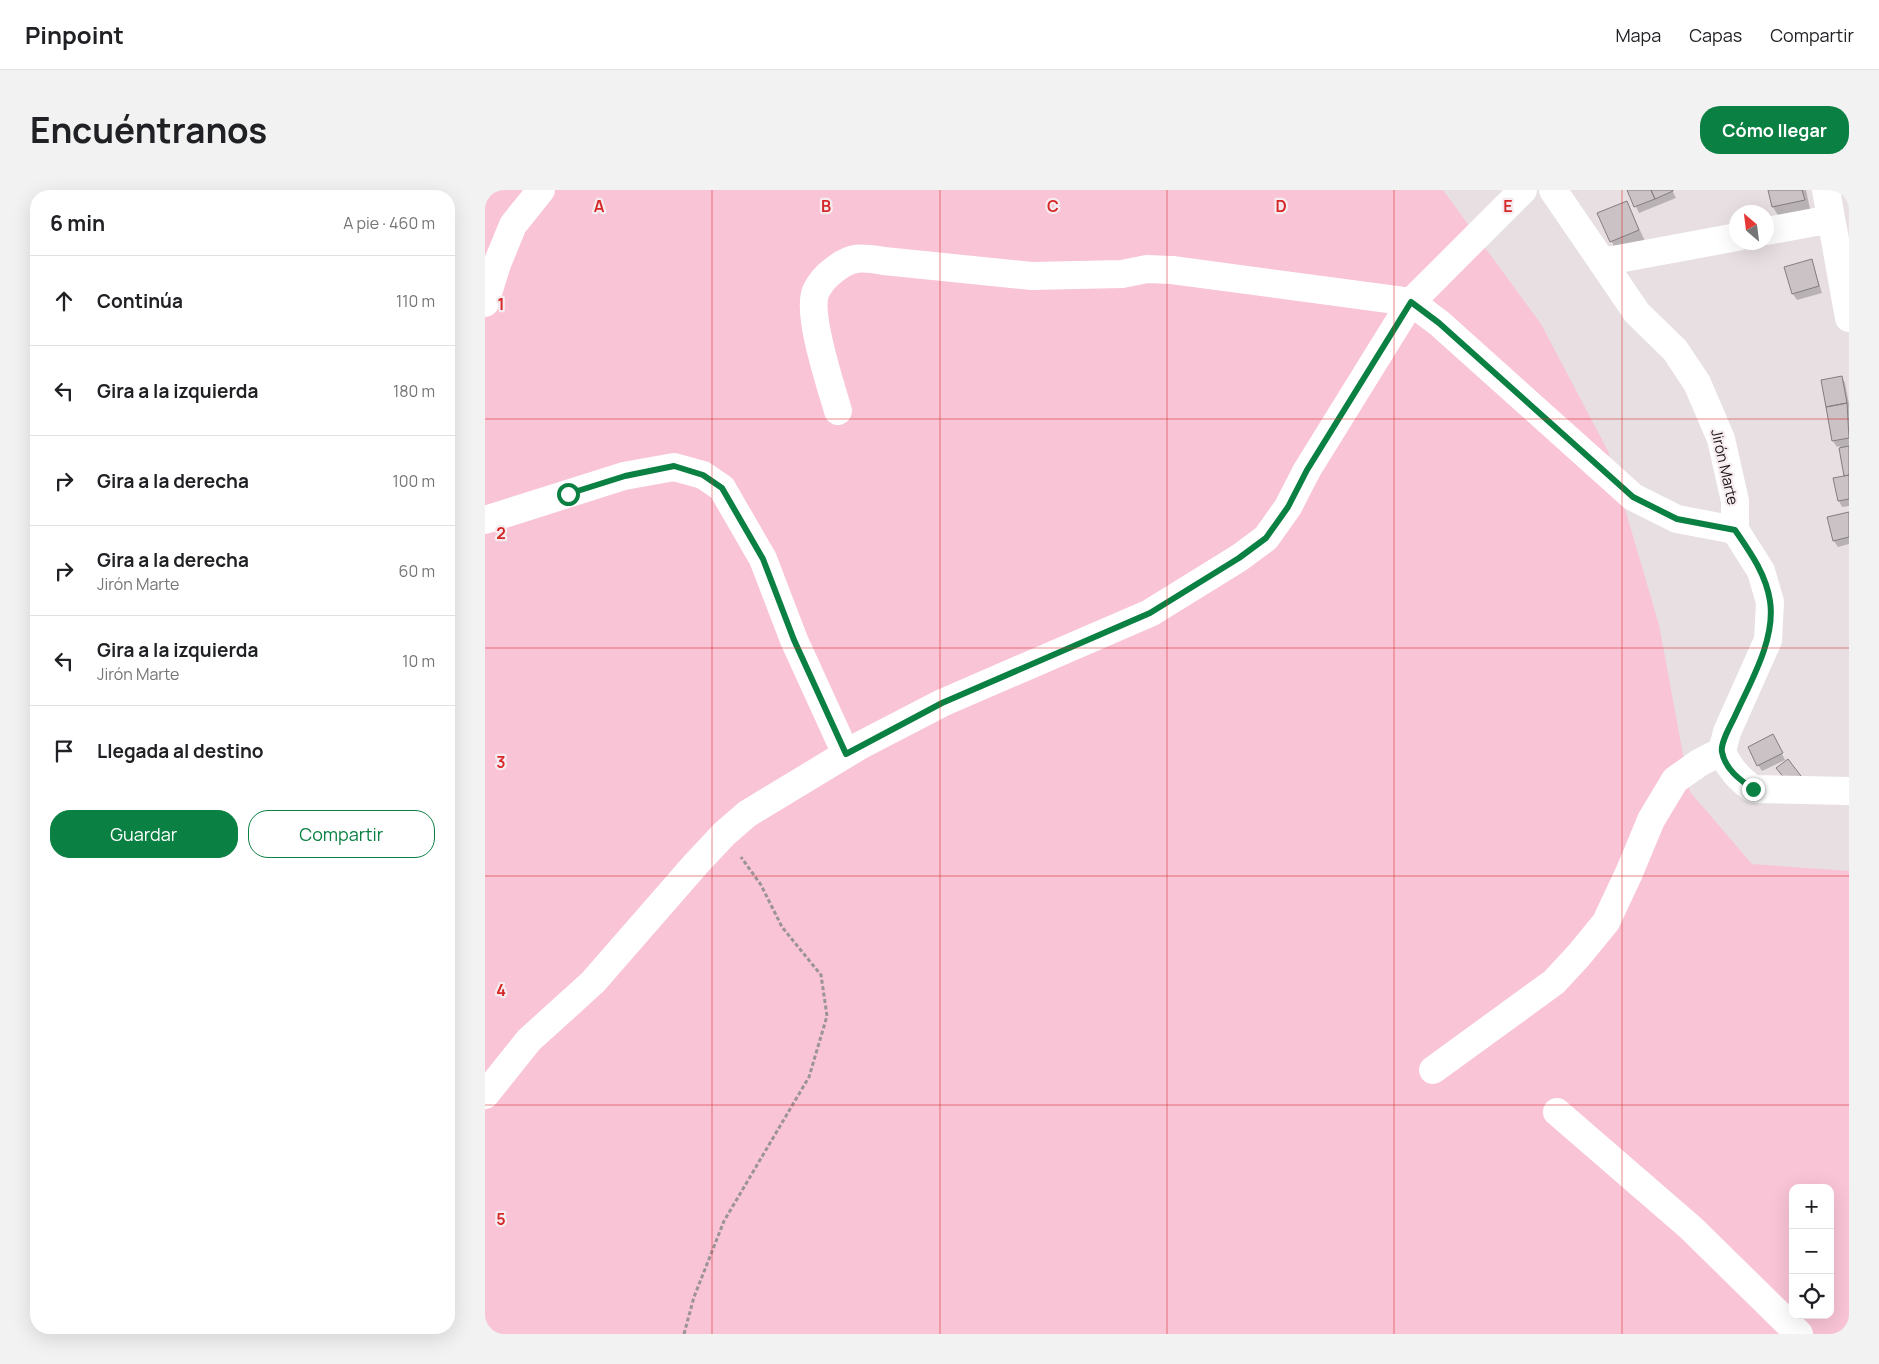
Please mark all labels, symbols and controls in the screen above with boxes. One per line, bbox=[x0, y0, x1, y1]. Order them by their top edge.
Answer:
text: Pinpoint bbox=[25, 18, 124, 51]
text: Mapa bbox=[1615, 23, 1661, 47]
text: Capas bbox=[1689, 23, 1742, 47]
text: Compartir bbox=[1770, 23, 1854, 47]
text: Encuéntranos bbox=[30, 106, 267, 154]
button: Cómo llegar bbox=[1700, 106, 1849, 154]
text: A bbox=[594, 195, 605, 217]
text: B bbox=[821, 195, 831, 217]
text: C bbox=[1047, 195, 1059, 217]
text: D bbox=[1275, 195, 1287, 217]
text: E bbox=[1503, 195, 1513, 217]
north arrow bbox=[1729, 205, 1774, 250]
text: 6 min bbox=[50, 209, 105, 237]
text: A pie · 460 m bbox=[343, 212, 435, 234]
icon: ahead bbox=[50, 287, 78, 315]
text: Continúa bbox=[97, 288, 183, 314]
text: 110 m bbox=[396, 290, 435, 312]
text: 1 bbox=[497, 293, 505, 315]
icon: left bbox=[50, 377, 78, 405]
text: Gira a la izquierda bbox=[97, 378, 258, 404]
text: 180 m bbox=[393, 380, 435, 402]
street label: Jirón Marte bbox=[1706, 427, 1744, 507]
icon: right bbox=[50, 467, 78, 495]
text: Gira a la derecha bbox=[97, 468, 249, 494]
text: 100 m bbox=[392, 470, 435, 492]
route start bbox=[557, 483, 580, 506]
text: 2 bbox=[496, 522, 506, 544]
text: Gira a la derecha bbox=[97, 547, 249, 573]
icon: right bbox=[50, 557, 78, 585]
text: 60 m bbox=[399, 560, 435, 582]
text: Jirón Marte bbox=[97, 573, 179, 595]
text: Gira a la izquierda bbox=[97, 637, 258, 663]
icon: left bbox=[50, 647, 78, 675]
text: 10 m bbox=[402, 650, 435, 672]
text: Jirón Marte bbox=[97, 663, 179, 685]
icon: arrive bbox=[50, 737, 78, 765]
text: Llegada al destino bbox=[97, 738, 264, 764]
text: 3 bbox=[496, 751, 506, 773]
route end bbox=[1742, 778, 1765, 801]
button: Guardar bbox=[50, 810, 238, 858]
button: Compartir bbox=[248, 810, 435, 858]
text: 4 bbox=[496, 979, 506, 1001]
map controls bbox=[1789, 1184, 1834, 1319]
button: + bbox=[1789, 1184, 1834, 1229]
text: 5 bbox=[496, 1208, 506, 1230]
button: − bbox=[1789, 1229, 1834, 1274]
button: locate bbox=[1789, 1274, 1834, 1319]

